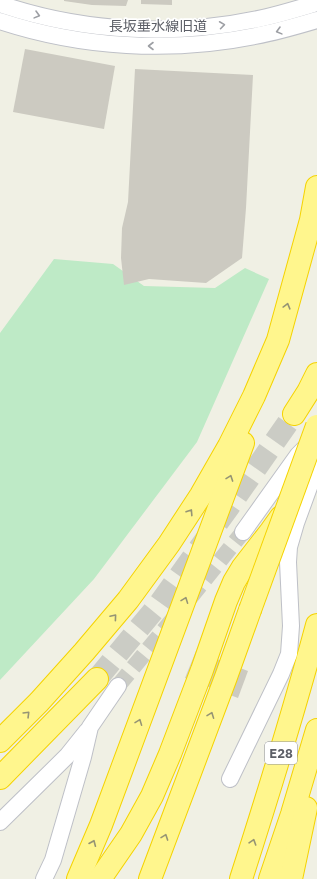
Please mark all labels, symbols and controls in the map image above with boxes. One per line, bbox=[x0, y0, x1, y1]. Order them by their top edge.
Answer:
one-way arrow bbox=[34, 10, 41, 19]
street label: 長坂垂水線旧道 bbox=[109, 17, 207, 35]
one-way arrow bbox=[219, 21, 225, 30]
one-way arrow bbox=[276, 26, 283, 34]
one-way arrow bbox=[148, 42, 154, 50]
one-way arrow bbox=[282, 303, 291, 310]
one-way arrow bbox=[225, 475, 234, 482]
one-way arrow bbox=[185, 509, 192, 516]
one-way arrow bbox=[180, 597, 188, 604]
one-way arrow bbox=[109, 614, 116, 621]
one-way arrow bbox=[22, 711, 30, 719]
one-way arrow bbox=[207, 712, 215, 719]
one-way arrow bbox=[135, 718, 143, 725]
road number: E28 bbox=[265, 742, 297, 764]
one-way arrow bbox=[161, 833, 169, 840]
one-way arrow bbox=[248, 839, 257, 846]
one-way arrow bbox=[88, 840, 96, 848]

